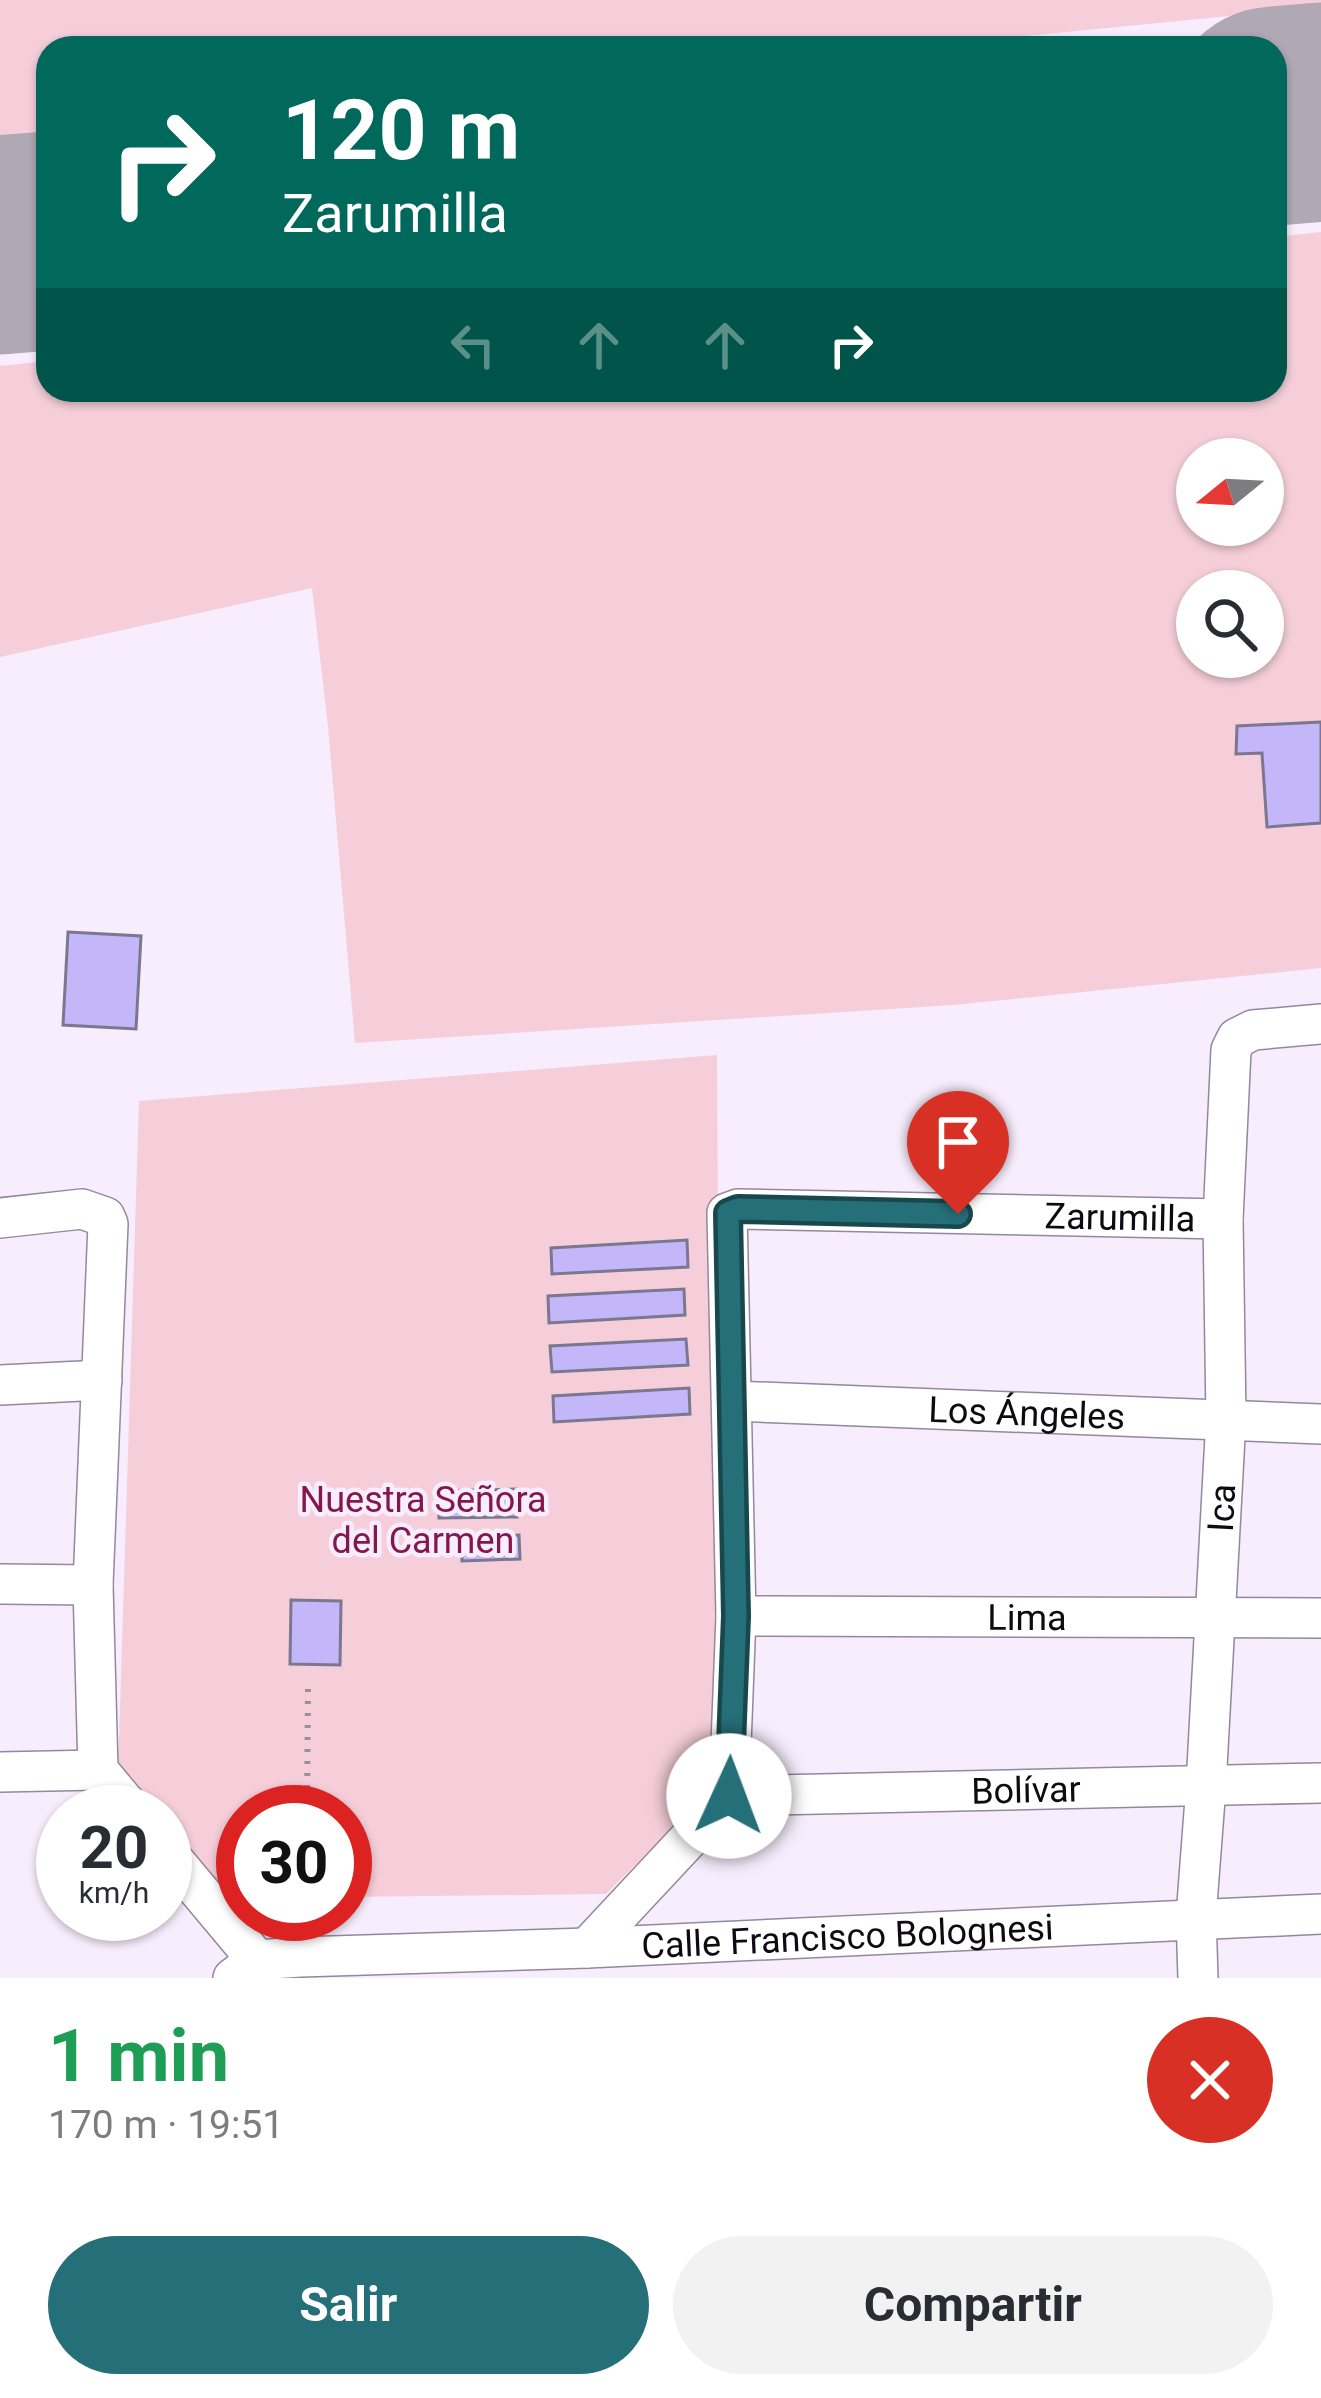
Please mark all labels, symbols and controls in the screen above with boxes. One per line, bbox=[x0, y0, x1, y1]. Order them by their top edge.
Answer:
text: 120 m bbox=[282, 81, 520, 180]
icon: right bbox=[84, 84, 240, 240]
text: Zarumilla bbox=[282, 182, 508, 245]
icon: left bbox=[440, 312, 506, 378]
icon: ahead bbox=[566, 312, 632, 378]
icon: ahead bbox=[692, 312, 758, 378]
icon: right bbox=[818, 312, 884, 378]
north arrow bbox=[1176, 438, 1284, 546]
map controls bbox=[1176, 438, 1284, 678]
button: search bbox=[1176, 570, 1284, 678]
pin bbox=[907, 1091, 1009, 1214]
icon: arrive bbox=[925, 1109, 991, 1175]
street label: Zarumilla bbox=[1044, 1195, 1196, 1240]
street label: Los Ángeles bbox=[928, 1389, 1126, 1438]
park label: Nuestra Señora del Carmen bbox=[300, 1479, 546, 1562]
street label: Ica bbox=[1200, 1483, 1244, 1533]
street label: Lima bbox=[987, 1597, 1067, 1639]
position arrow bbox=[666, 1733, 792, 1859]
street label: Bolívar bbox=[971, 1768, 1081, 1813]
speed limit sign: 30 bbox=[216, 1785, 372, 1941]
text: 20 bbox=[80, 1812, 148, 1883]
text: km/h bbox=[79, 1875, 149, 1910]
street label: Calle Francisco Bolognesi bbox=[641, 1906, 1054, 1967]
text: 1 min bbox=[48, 2014, 229, 2099]
button: close bbox=[1147, 2017, 1273, 2143]
text: 170 m · 19:51 bbox=[48, 2102, 284, 2148]
button: Salir bbox=[48, 2236, 649, 2374]
button: Compartir bbox=[673, 2236, 1273, 2374]

